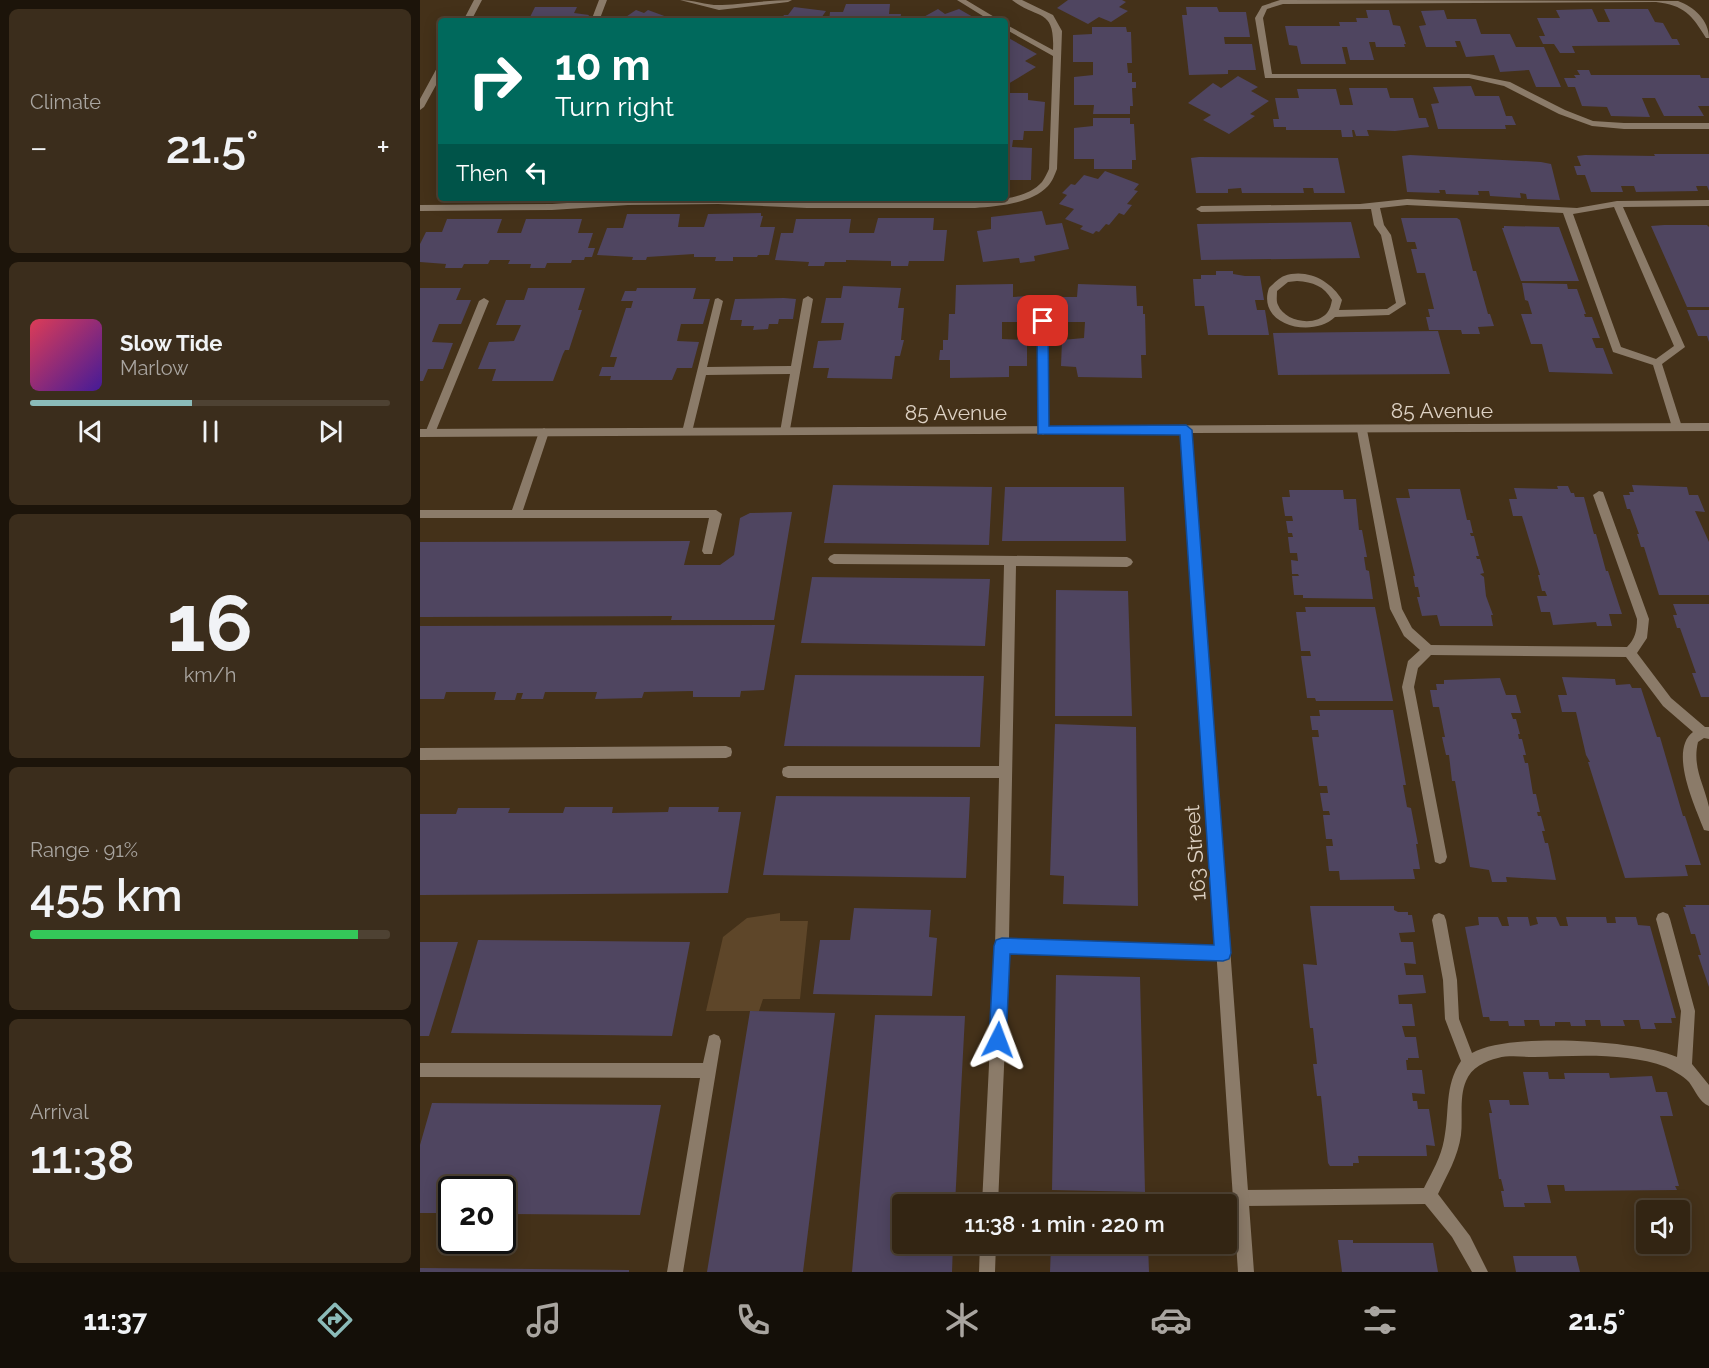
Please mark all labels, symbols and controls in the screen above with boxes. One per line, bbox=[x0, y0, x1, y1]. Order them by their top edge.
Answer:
text: 10 m bbox=[555, 41, 651, 90]
icon: right bbox=[456, 42, 534, 120]
text: Climate bbox=[30, 90, 101, 114]
text: Turn right bbox=[555, 91, 674, 122]
text: 21.5° bbox=[166, 121, 258, 174]
text: − bbox=[30, 128, 48, 167]
text: + bbox=[376, 128, 390, 167]
icon: left bbox=[520, 156, 553, 189]
text: Then bbox=[456, 160, 508, 186]
pin bbox=[1017, 295, 1068, 346]
icon: arrive bbox=[1026, 304, 1059, 337]
text: Slow Tide bbox=[120, 330, 222, 356]
text: Marlow bbox=[120, 356, 189, 380]
street label: 85 Avenue bbox=[1391, 398, 1493, 423]
street label: 85 Avenue bbox=[905, 400, 1007, 425]
icon: previous bbox=[74, 415, 107, 448]
icon: pause bbox=[194, 415, 227, 448]
icon: next bbox=[314, 415, 347, 448]
text: 16 bbox=[167, 578, 253, 669]
text: km/h bbox=[184, 663, 236, 687]
street label: 163 Street bbox=[1179, 804, 1211, 902]
text: Range · 91% bbox=[30, 838, 138, 862]
text: 455 km bbox=[30, 869, 182, 922]
position arrow bbox=[966, 1008, 1030, 1072]
text: Arrival bbox=[30, 1100, 89, 1124]
text: 11:38 bbox=[30, 1131, 134, 1184]
speed limit sign: 20 bbox=[438, 1176, 516, 1254]
map controls bbox=[1636, 1200, 1690, 1254]
button: sound bbox=[1636, 1200, 1690, 1254]
text: 11:38 · 1 min · 220 m bbox=[964, 1211, 1165, 1237]
icon: directions bbox=[314, 1299, 356, 1341]
icon: music bbox=[523, 1299, 565, 1341]
icon: phone bbox=[732, 1299, 774, 1341]
icon: climate bbox=[941, 1299, 983, 1341]
icon: car bbox=[1150, 1299, 1192, 1341]
icon: filters bbox=[1359, 1299, 1401, 1341]
text: 11:37 bbox=[84, 1305, 147, 1336]
text: 21.5° bbox=[1568, 1305, 1625, 1336]

